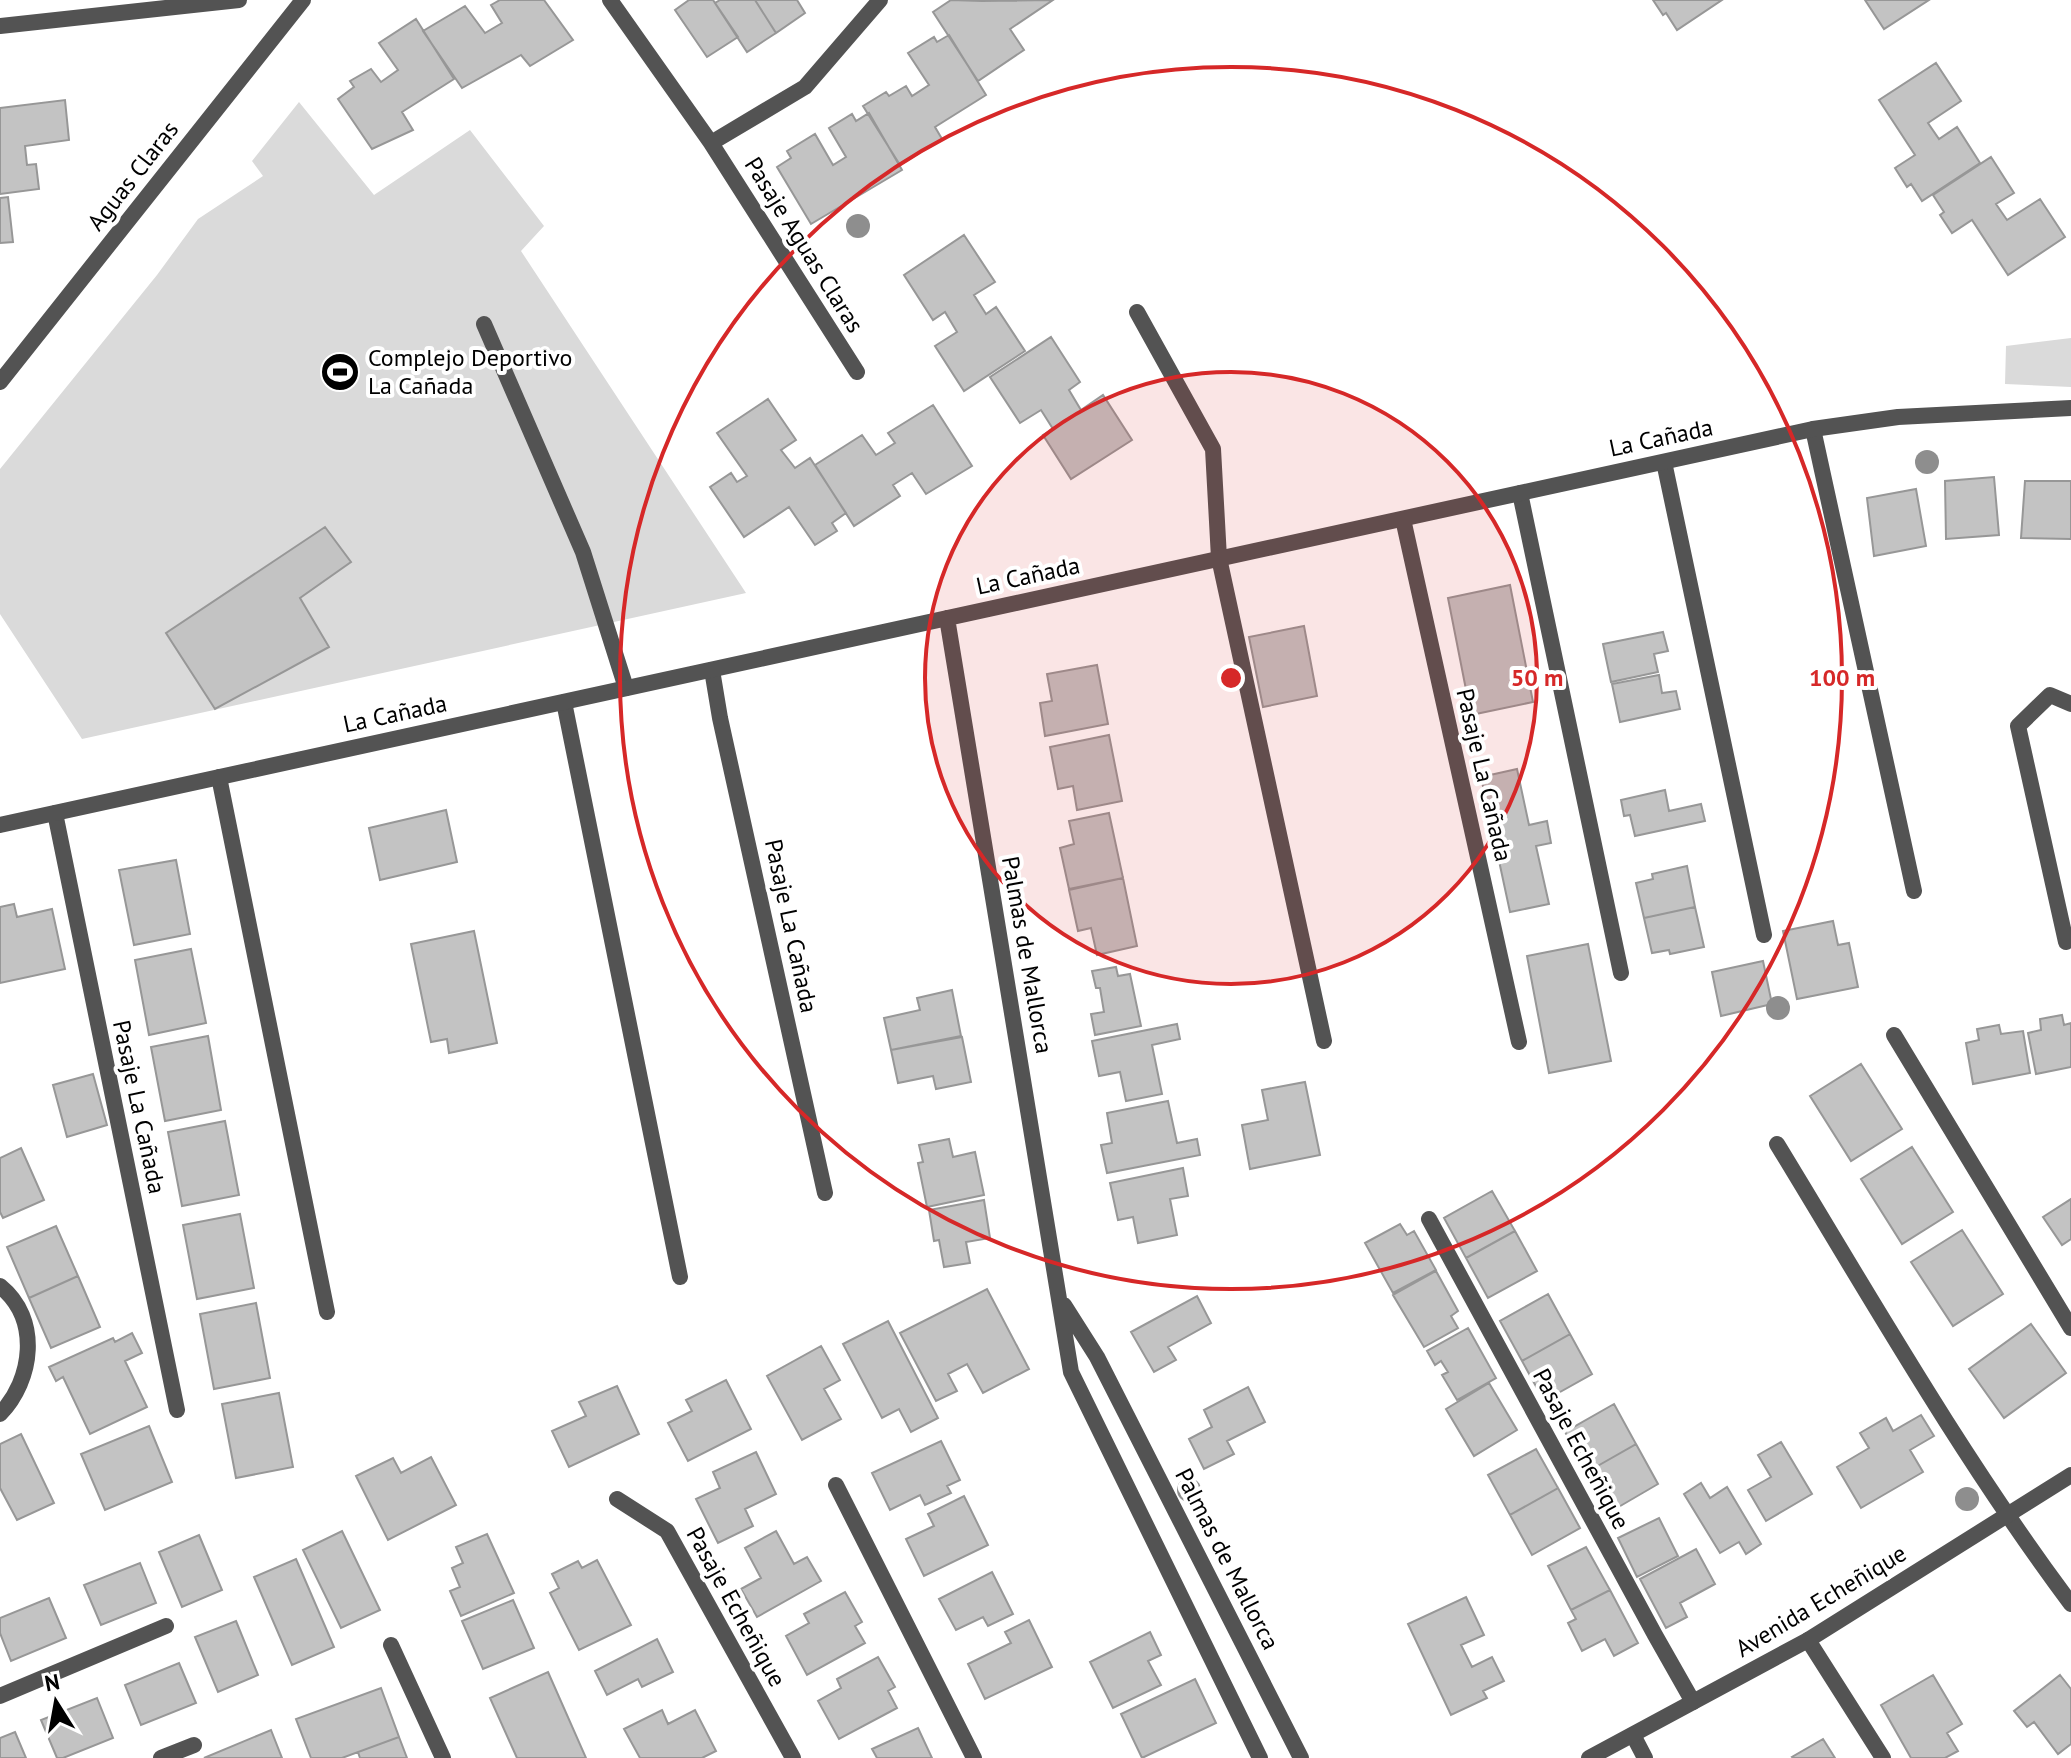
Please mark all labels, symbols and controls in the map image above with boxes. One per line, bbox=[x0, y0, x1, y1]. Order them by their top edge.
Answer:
street label: Aguas Claras bbox=[80, 115, 185, 237]
street label: Pasaje Aguas Claras bbox=[738, 151, 871, 338]
place label: Complejo Deportivo La Cañada bbox=[368, 342, 572, 401]
sports icon: Complejo Deportivo La Cañada bbox=[319, 351, 361, 393]
street label: La Cañada bbox=[1606, 411, 1716, 464]
street label: La Cañada bbox=[973, 549, 1083, 602]
text: 50 m bbox=[1511, 662, 1563, 693]
text: 100 m bbox=[1809, 662, 1875, 693]
centre of rings bbox=[1217, 664, 1245, 692]
street label: Pasaje La Cañada bbox=[1449, 685, 1519, 865]
street label: La Cañada bbox=[340, 687, 450, 740]
street label: Pasaje La Cañada bbox=[758, 836, 825, 1016]
street label: Palmas de Mallorca bbox=[995, 854, 1060, 1056]
street label: Pasaje La Cañada bbox=[106, 1017, 173, 1197]
street label: Pasaje Echeñique bbox=[1526, 1363, 1637, 1535]
street label: Palmas de Mallorca bbox=[1168, 1463, 1287, 1655]
street label: Pasaje Echeñique bbox=[680, 1521, 793, 1692]
street label: Avenida Echeñique bbox=[1730, 1537, 1912, 1664]
north arrow bbox=[16, 1662, 96, 1742]
text: N bbox=[42, 1667, 62, 1697]

